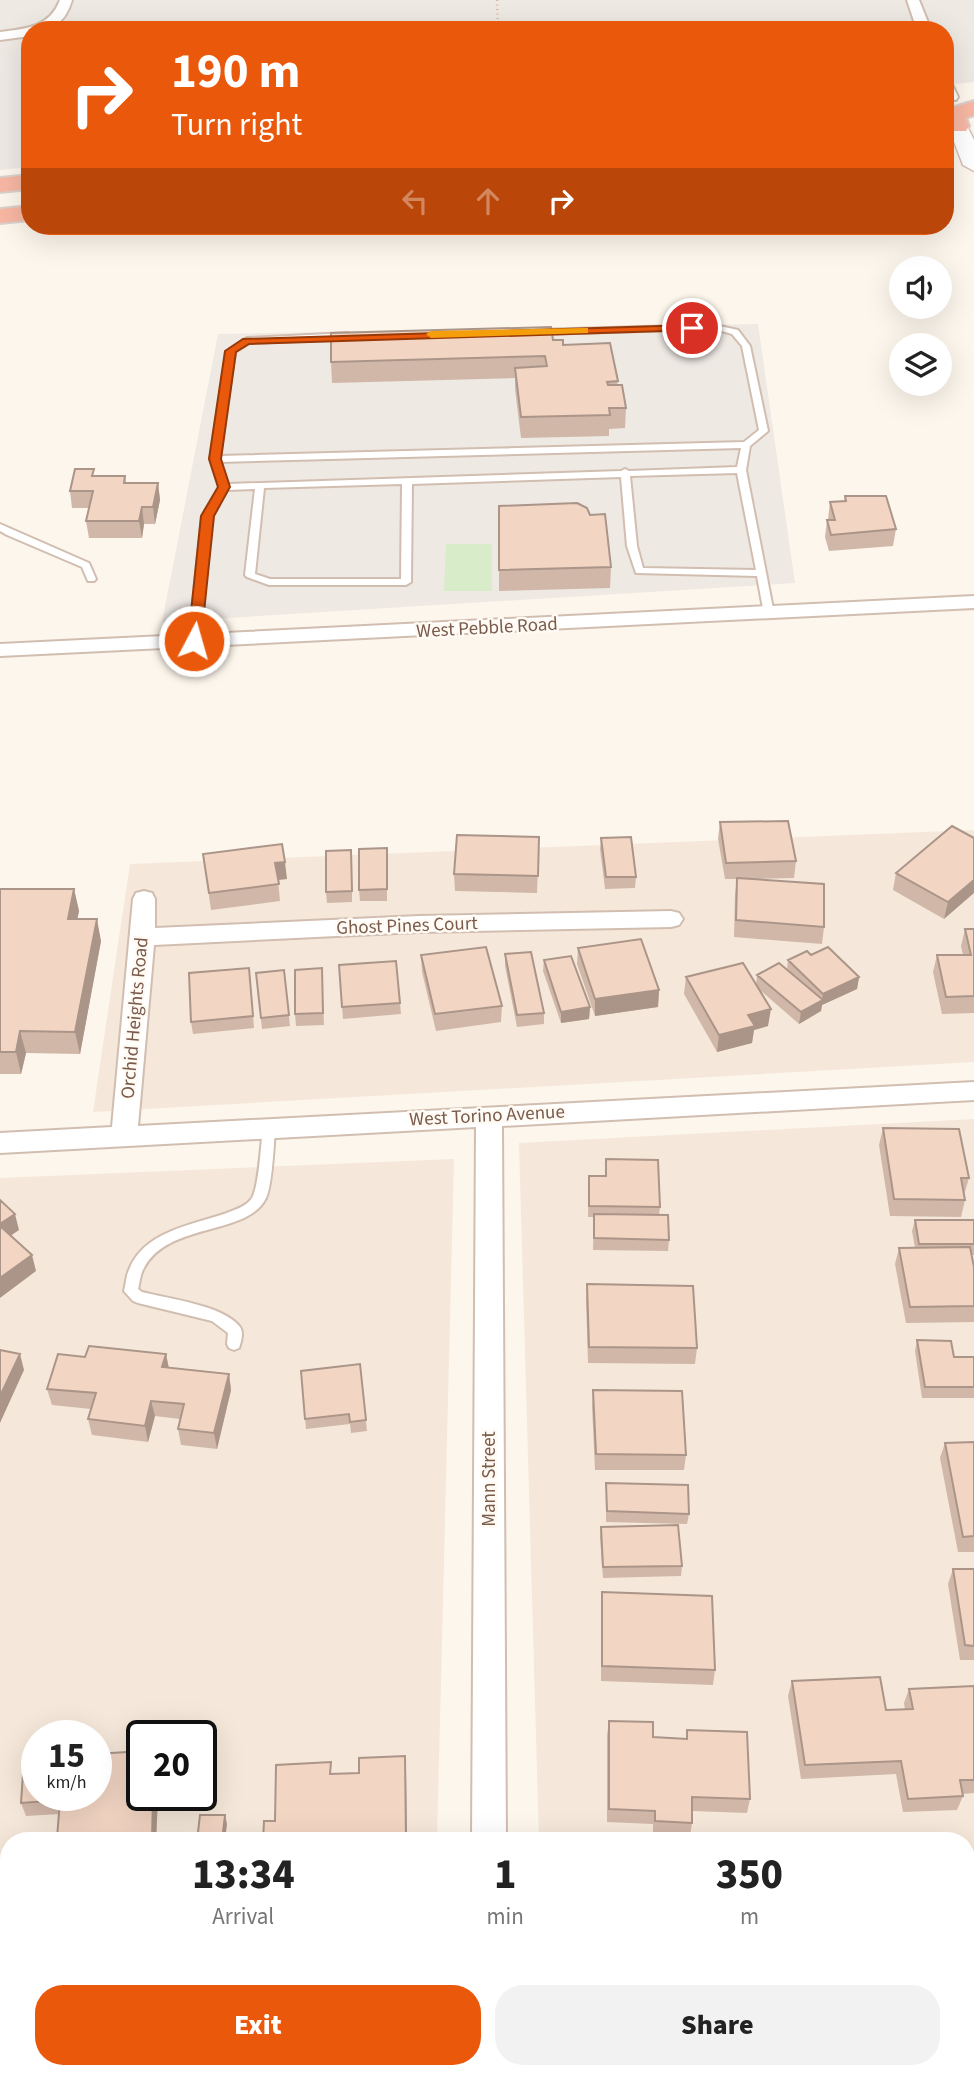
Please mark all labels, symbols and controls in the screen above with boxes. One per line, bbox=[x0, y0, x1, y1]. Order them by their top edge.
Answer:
text: 190 m bbox=[171, 37, 300, 107]
icon: right bbox=[56, 49, 147, 140]
text: Turn right bbox=[171, 102, 302, 148]
icon: left bbox=[396, 182, 434, 220]
icon: ahead bbox=[469, 182, 507, 220]
icon: right bbox=[542, 182, 580, 220]
map controls bbox=[889, 256, 952, 396]
button: sound bbox=[889, 256, 952, 319]
pin bbox=[662, 298, 722, 358]
icon: arrive bbox=[673, 309, 711, 347]
button: layers bbox=[889, 333, 952, 396]
position arrow bbox=[157, 604, 231, 678]
street label: West Pebble Road bbox=[416, 611, 558, 645]
street label: Ghost Pines Court bbox=[336, 910, 479, 942]
street label: Orchid Heights Road bbox=[114, 936, 156, 1100]
street label: West Torino Avenue bbox=[409, 1098, 565, 1134]
street label: Mann Street bbox=[476, 1431, 503, 1527]
speed limit sign: 20 bbox=[126, 1720, 217, 1811]
text: 15 bbox=[48, 1731, 85, 1781]
text: km/h bbox=[47, 1770, 86, 1795]
text: 13:34 bbox=[192, 1845, 295, 1905]
text: 1 bbox=[494, 1845, 516, 1905]
text: 350 bbox=[716, 1845, 783, 1905]
text: Arrival bbox=[212, 1900, 274, 1933]
text: min bbox=[487, 1900, 524, 1933]
text: m bbox=[740, 1900, 759, 1933]
button: Exit bbox=[35, 1985, 481, 2065]
button: Share bbox=[495, 1985, 940, 2065]

